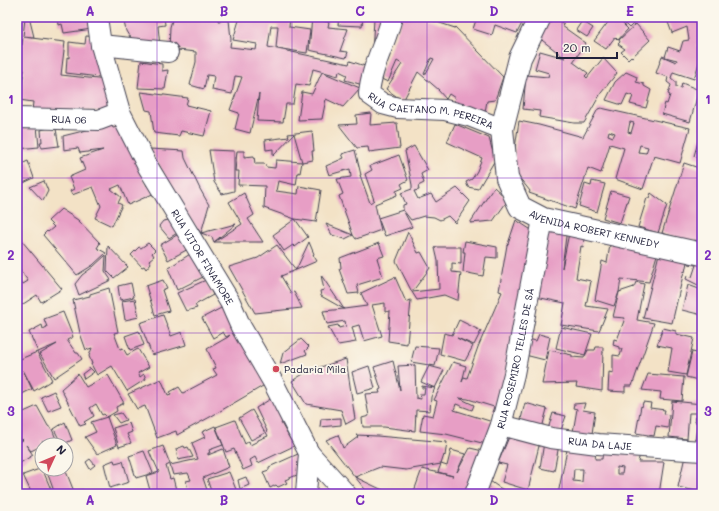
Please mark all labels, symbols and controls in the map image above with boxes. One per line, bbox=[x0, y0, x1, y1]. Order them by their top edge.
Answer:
text: A bbox=[85, 2, 95, 19]
text: B bbox=[220, 2, 229, 19]
text: C bbox=[355, 2, 365, 19]
text: D bbox=[489, 2, 499, 19]
text: E bbox=[626, 2, 634, 19]
scale bar bbox=[557, 34, 617, 60]
text: 20 m bbox=[563, 39, 591, 55]
street label: RUA CAETANO M. PEREIRA bbox=[365, 89, 496, 132]
text: 1 bbox=[8, 90, 14, 107]
text: 1 bbox=[705, 90, 711, 107]
street label: RUA 06 bbox=[51, 112, 87, 127]
street label: AVENIDA ROBERT KENNEDY bbox=[527, 206, 661, 251]
street label: RUA VITOR FINAMORE bbox=[168, 207, 237, 308]
text: 2 bbox=[7, 246, 15, 263]
text: 2 bbox=[704, 246, 712, 263]
street label: RUA ROSEMIRO TELLES DE SÁ bbox=[493, 287, 537, 431]
place label: Padaria Mila bbox=[284, 362, 346, 376]
marker: Padaria Mila bbox=[271, 364, 281, 374]
text: 3 bbox=[7, 402, 15, 419]
text: 3 bbox=[704, 402, 712, 419]
street label: RUA DA LAJE bbox=[567, 433, 632, 453]
north arrow bbox=[34, 437, 74, 477]
text: N bbox=[53, 441, 70, 458]
text: A bbox=[85, 491, 95, 508]
text: B bbox=[220, 491, 229, 508]
text: C bbox=[355, 491, 365, 508]
text: D bbox=[489, 491, 499, 508]
text: E bbox=[626, 491, 634, 508]

